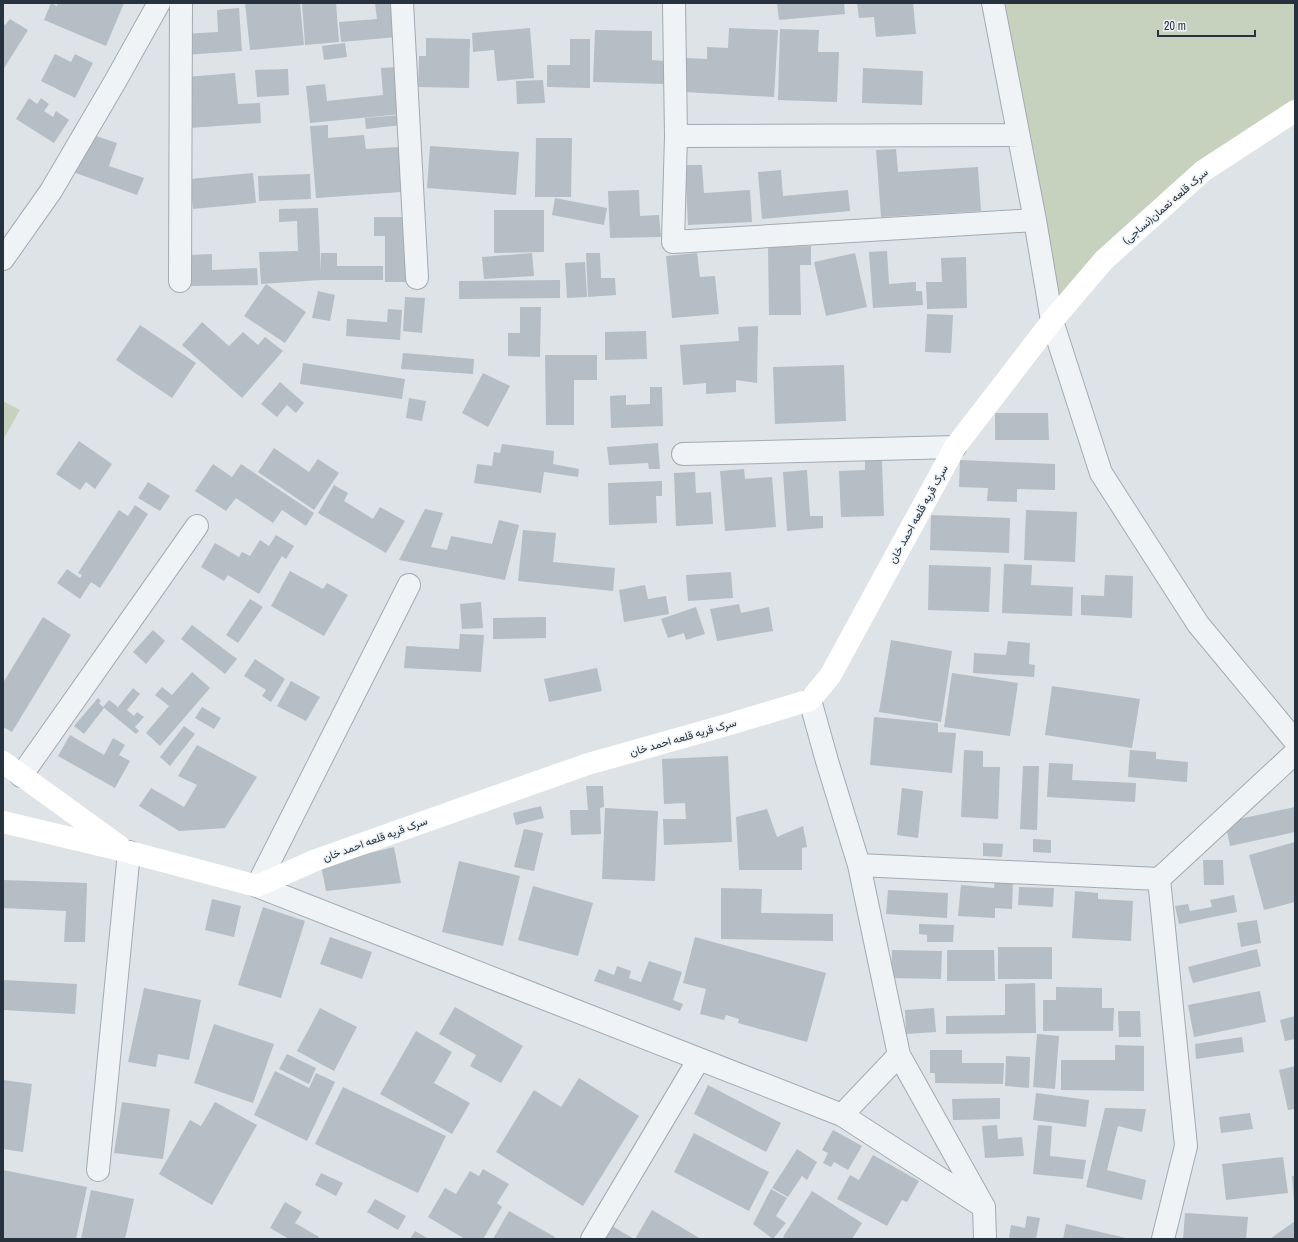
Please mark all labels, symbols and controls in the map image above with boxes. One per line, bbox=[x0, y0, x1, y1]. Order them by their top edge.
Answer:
scale bar bbox=[1158, 12, 1255, 38]
text: 20 m bbox=[1164, 18, 1186, 34]
street label: سرک قلعه نعمان(نساجی) bbox=[1119, 165, 1211, 247]
street label: سرک قریه قلعه احمد خان bbox=[885, 462, 951, 566]
street label: سرک قریه قلعه احمد خان bbox=[628, 715, 738, 759]
street label: سرک قریه قلعه احمد خان bbox=[321, 813, 430, 864]

